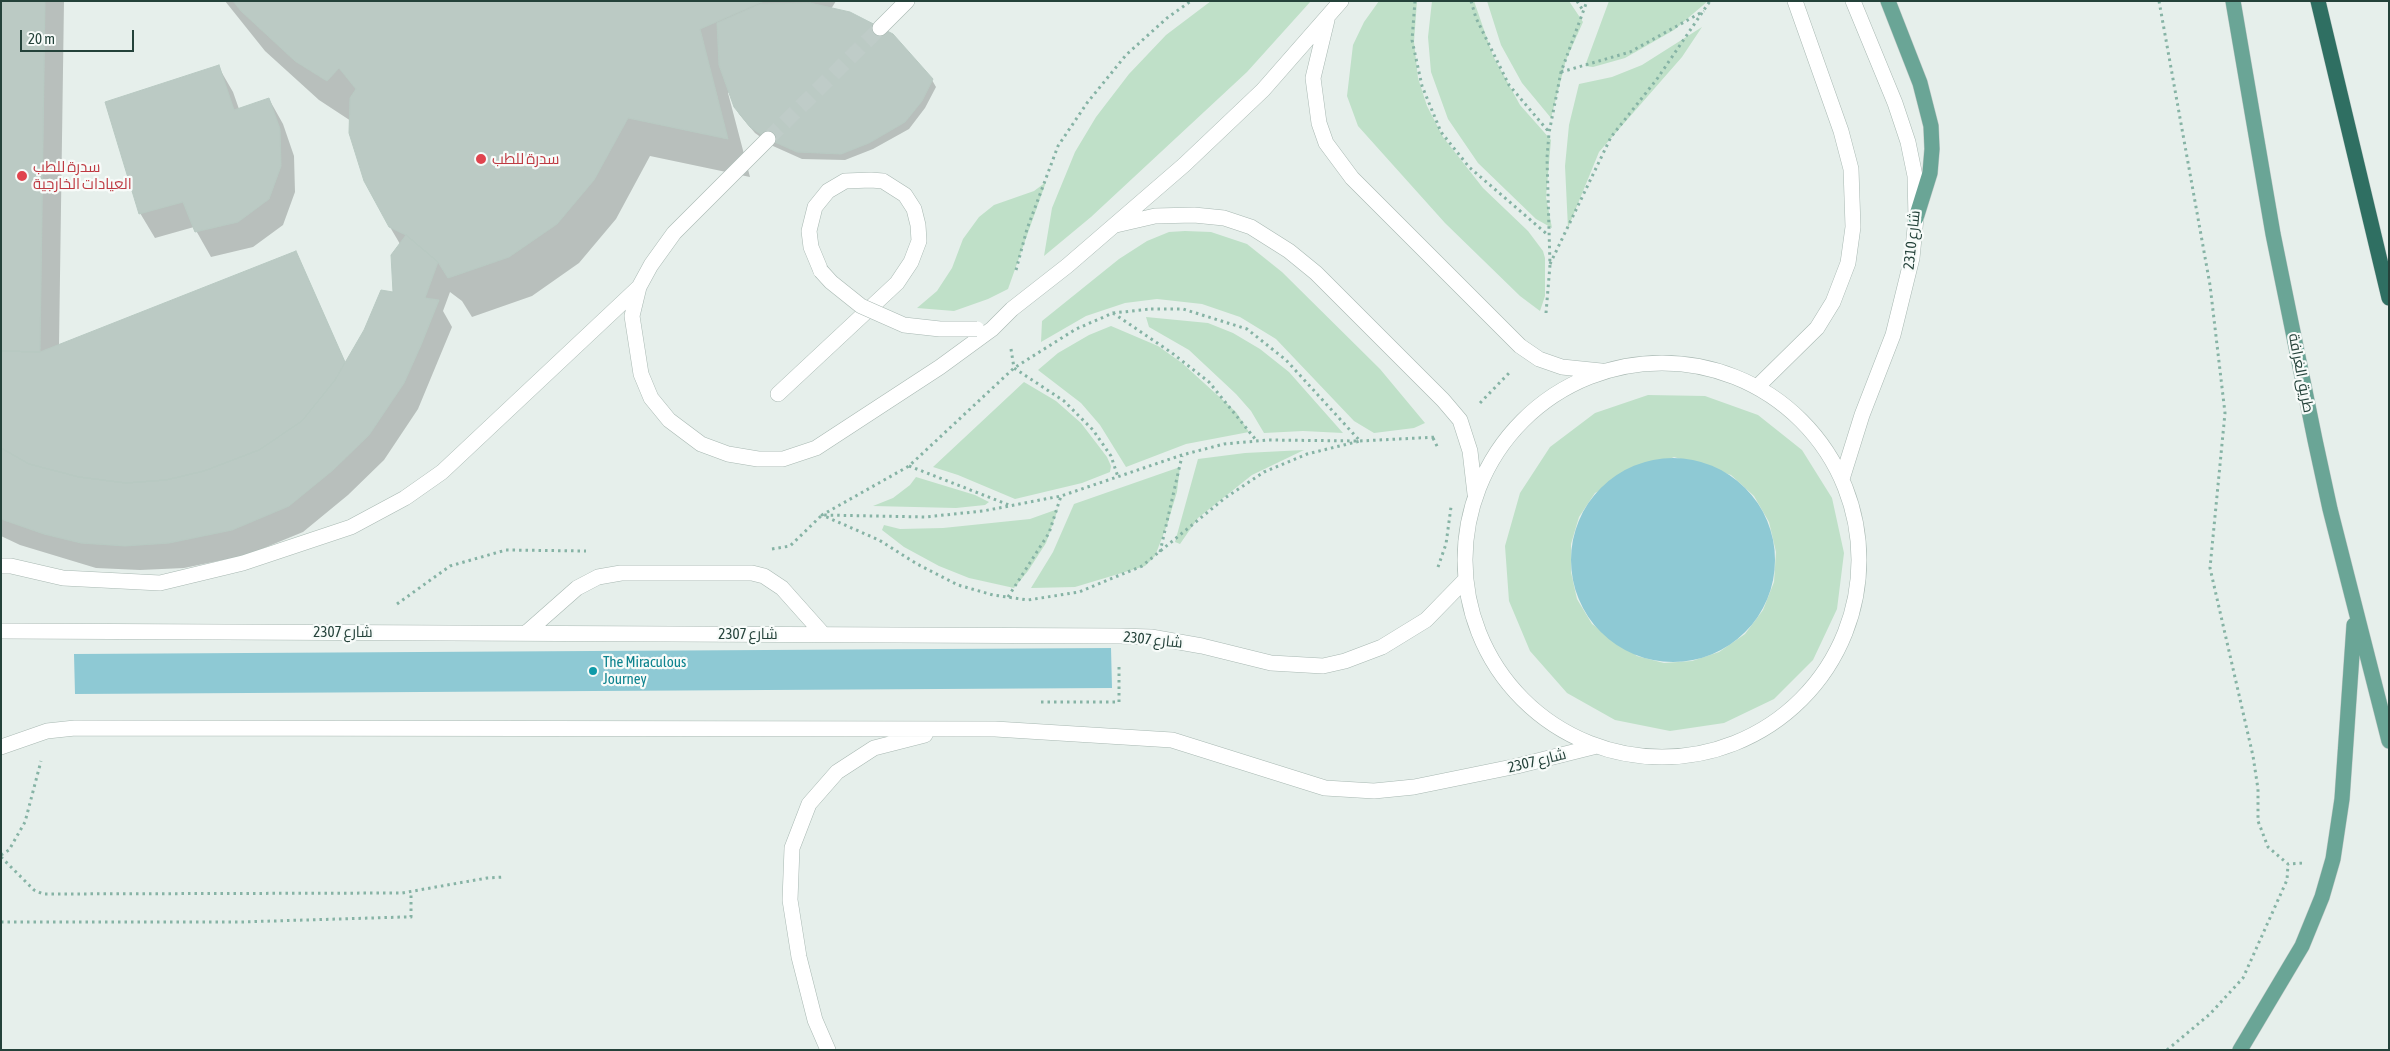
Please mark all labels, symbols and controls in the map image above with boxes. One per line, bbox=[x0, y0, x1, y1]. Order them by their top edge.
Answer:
scale bar bbox=[22, 20, 136, 52]
text: 20 m bbox=[28, 30, 55, 47]
place label: سدرة للطب bbox=[492, 150, 559, 168]
marker: سدرة للطب bbox=[474, 152, 488, 166]
place label: سدرة للطب العيادات الخارجية bbox=[33, 158, 132, 193]
marker: سدرة للطب العيادات الخارجية bbox=[15, 169, 29, 183]
street label: شارع 2310 bbox=[1900, 210, 1924, 270]
street label: طريق الغرافة bbox=[2285, 332, 2317, 414]
street label: شارع 2307 bbox=[313, 623, 373, 641]
street label: شارع 2307 bbox=[718, 625, 778, 643]
street label: شارع 2307 bbox=[1123, 628, 1183, 652]
place label: The Miraculous Journey bbox=[603, 653, 686, 688]
marker: The Miraculous Journey bbox=[587, 665, 599, 677]
street label: شارع 2307 bbox=[1506, 745, 1568, 777]

